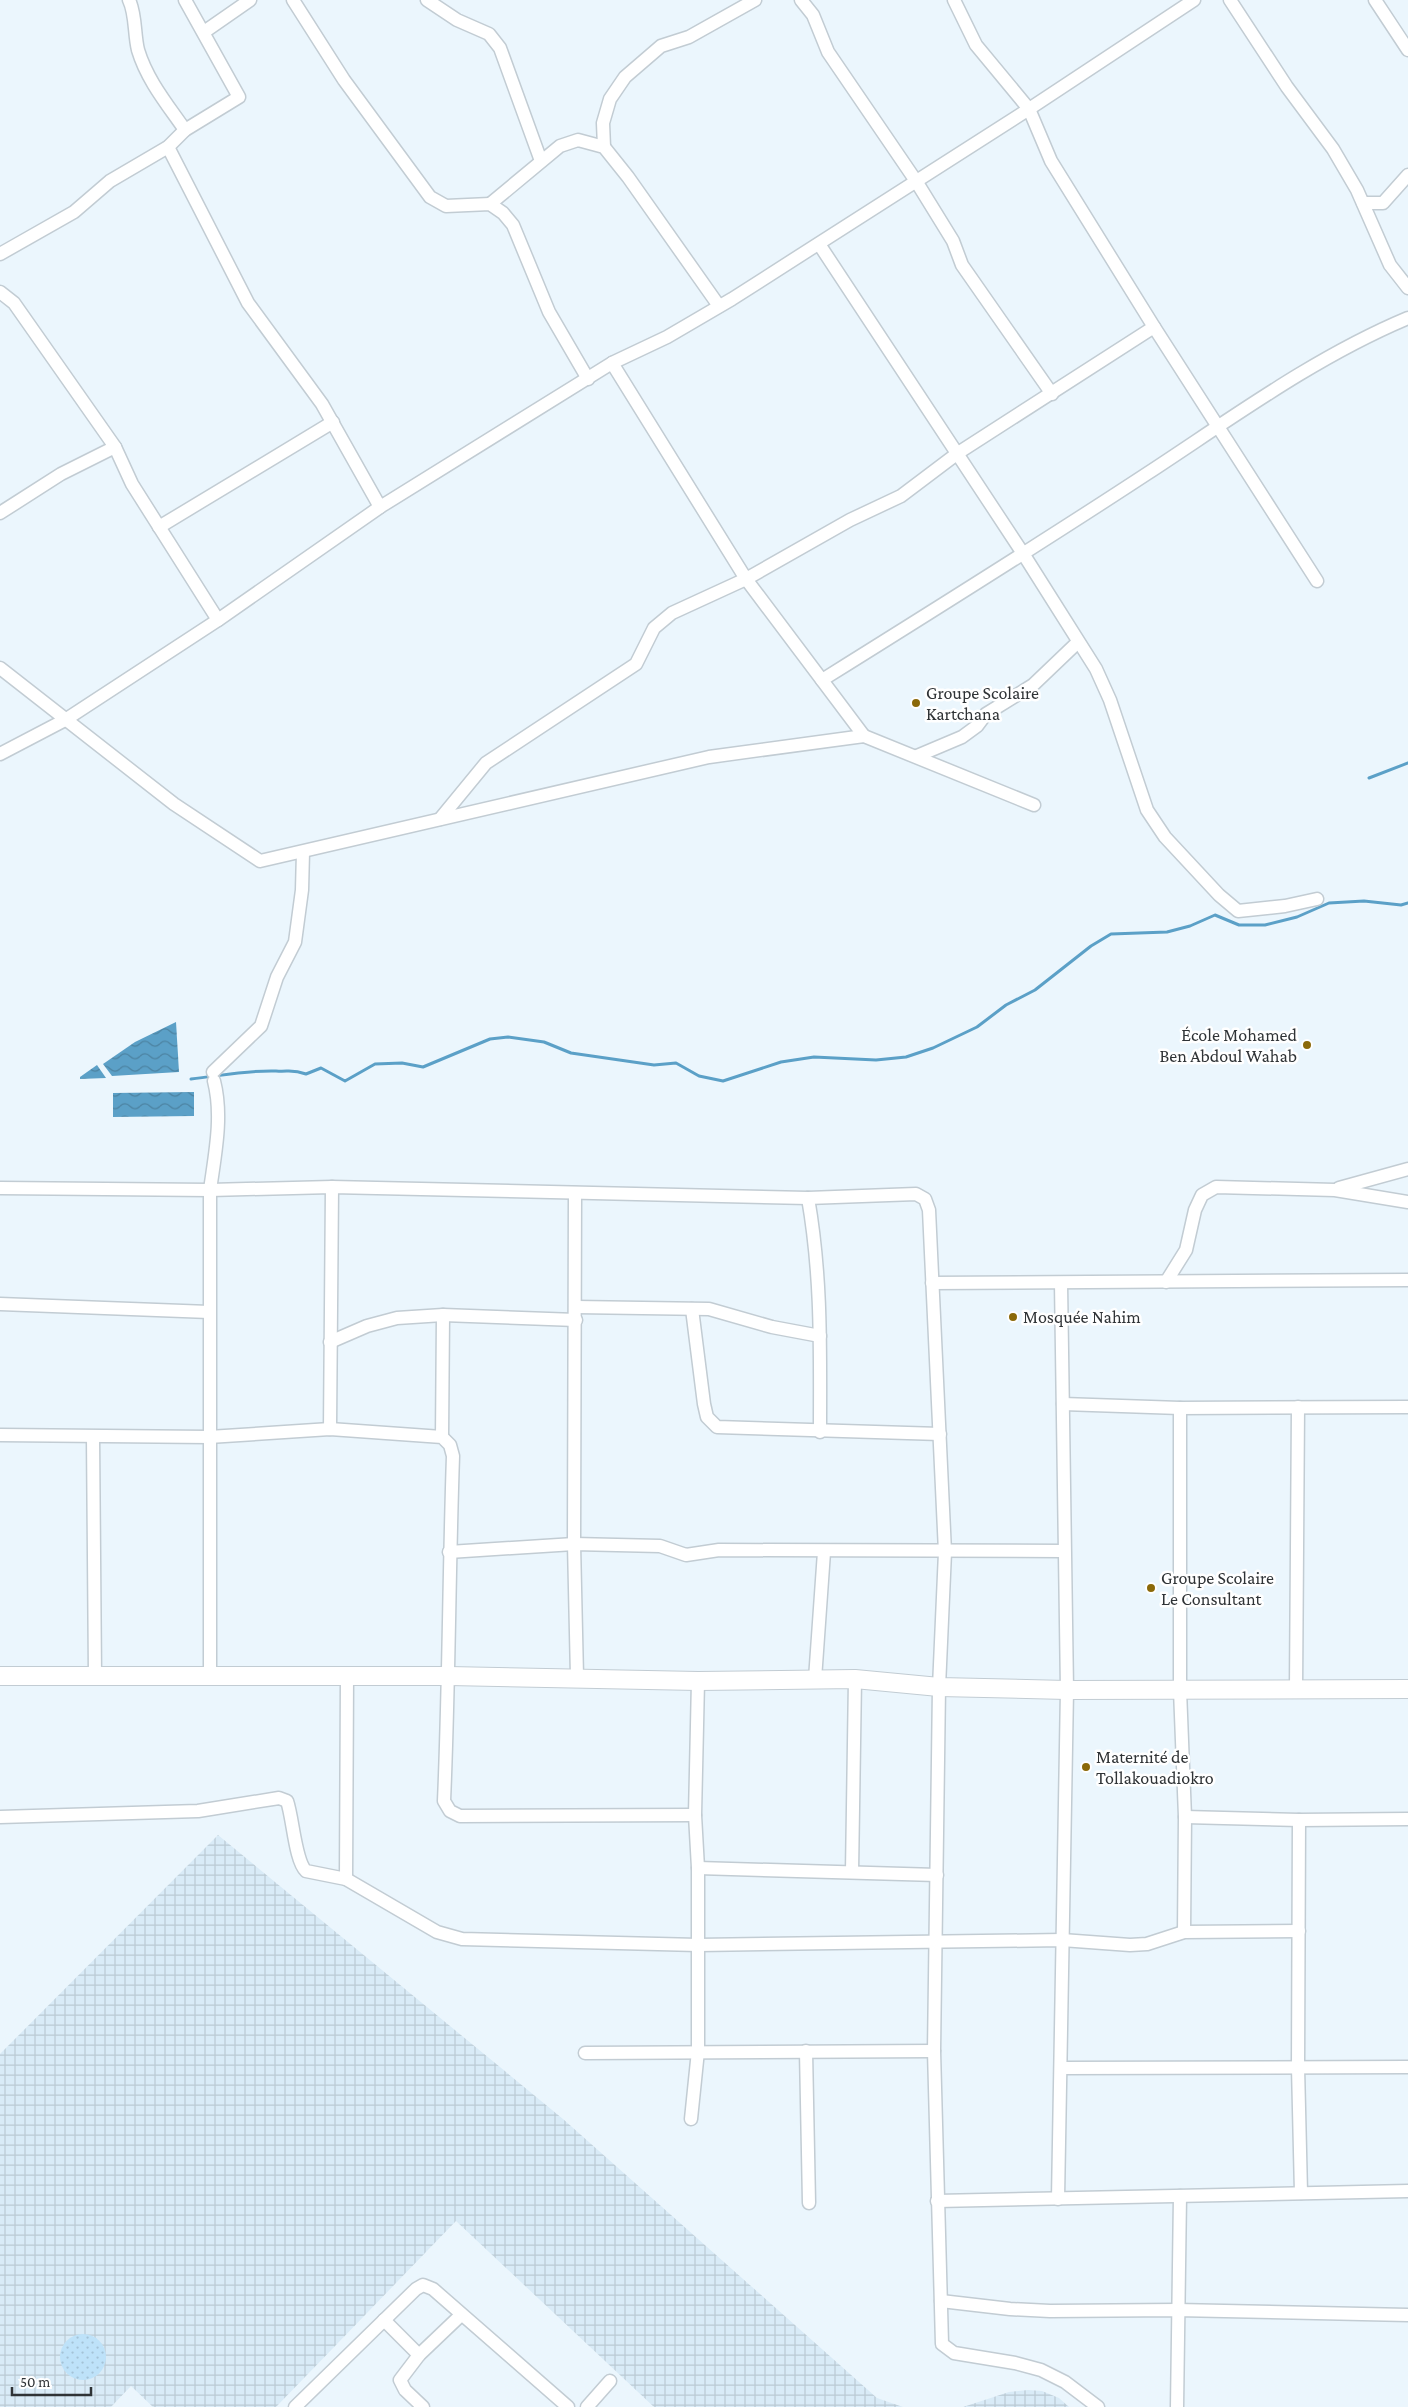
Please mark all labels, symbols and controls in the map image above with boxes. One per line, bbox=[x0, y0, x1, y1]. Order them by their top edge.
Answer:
place label: Groupe Scolaire Kartchana bbox=[926, 683, 1039, 724]
marker: Groupe Scolaire Kartchana bbox=[910, 697, 922, 709]
place label: École Mohamed Ben Abdoul Wahab bbox=[1159, 1025, 1298, 1066]
marker: École Mohamed Ben Abdoul Wahab bbox=[1301, 1039, 1313, 1051]
place label: Mosquée Nahim bbox=[1023, 1307, 1141, 1327]
marker: Mosquée Nahim bbox=[1007, 1311, 1019, 1323]
place label: Groupe Scolaire Le Consultant bbox=[1161, 1568, 1274, 1609]
marker: Groupe Scolaire Le Consultant bbox=[1145, 1582, 1157, 1594]
place label: Maternité de Tollakouadiokro bbox=[1096, 1747, 1214, 1788]
marker: Maternité de Tollakouadiokro bbox=[1080, 1761, 1092, 1773]
scale bar bbox=[12, 2364, 91, 2396]
text: 50 m bbox=[20, 2374, 50, 2390]

